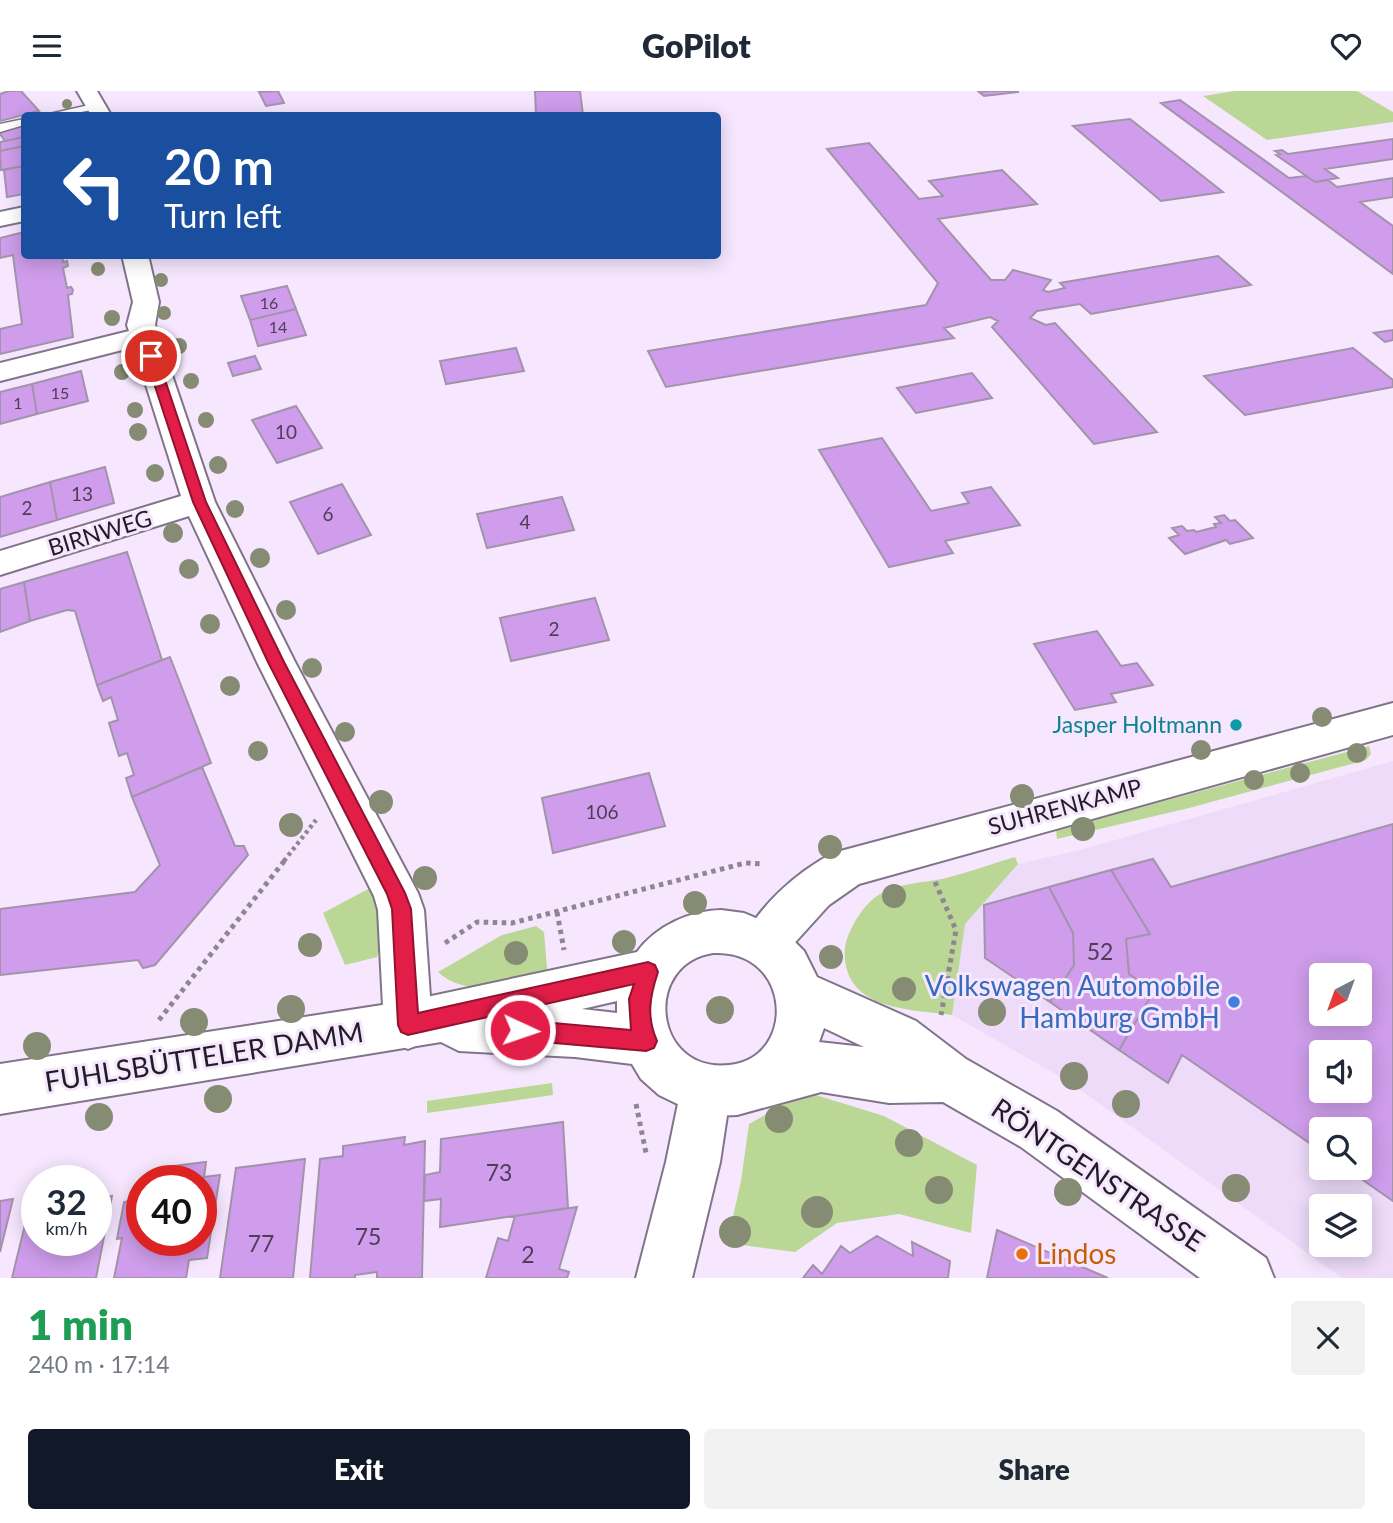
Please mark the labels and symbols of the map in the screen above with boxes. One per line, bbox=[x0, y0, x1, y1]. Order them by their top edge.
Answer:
house number: 16 bbox=[260, 293, 278, 312]
house number: 14 bbox=[269, 317, 287, 336]
pin bbox=[121, 326, 181, 386]
house number: 15 bbox=[51, 383, 69, 402]
house number: 1 bbox=[13, 393, 23, 412]
house number: 10 bbox=[275, 420, 297, 443]
house number: 13 bbox=[71, 482, 93, 505]
house number: 2 bbox=[21, 496, 33, 519]
house number: 6 bbox=[322, 502, 334, 525]
street label: BIRNWEG bbox=[45, 503, 155, 561]
house number: 4 bbox=[519, 510, 531, 533]
house number: 2 bbox=[548, 617, 560, 640]
place label: Jasper Holtmann bbox=[1053, 710, 1222, 738]
marker: Jasper Holtmann bbox=[1228, 717, 1244, 733]
street label: SUHRENKAMP bbox=[985, 772, 1145, 840]
house number: 106 bbox=[585, 800, 619, 823]
house number: 52 bbox=[1087, 937, 1113, 965]
north arrow bbox=[1309, 963, 1372, 1025]
place label: Volkswagen Automobile Hamburg GmbH bbox=[925, 968, 1220, 1034]
position arrow bbox=[483, 993, 557, 1067]
marker: Volkswagen Automobile Hamburg GmbH bbox=[1226, 994, 1242, 1010]
street label: FUHLSBÜTTELER DAMM bbox=[42, 1014, 366, 1098]
street label: RÖNTGENSTRASSE bbox=[986, 1090, 1212, 1258]
house number: 73 bbox=[486, 1158, 512, 1186]
speed limit sign: 40 bbox=[126, 1165, 217, 1256]
house number: 75 bbox=[355, 1222, 381, 1250]
house number: 77 bbox=[248, 1229, 274, 1257]
place label: Lindos bbox=[1036, 1236, 1116, 1270]
house number: 2 bbox=[521, 1240, 535, 1268]
marker: Lindos bbox=[1014, 1246, 1030, 1262]

